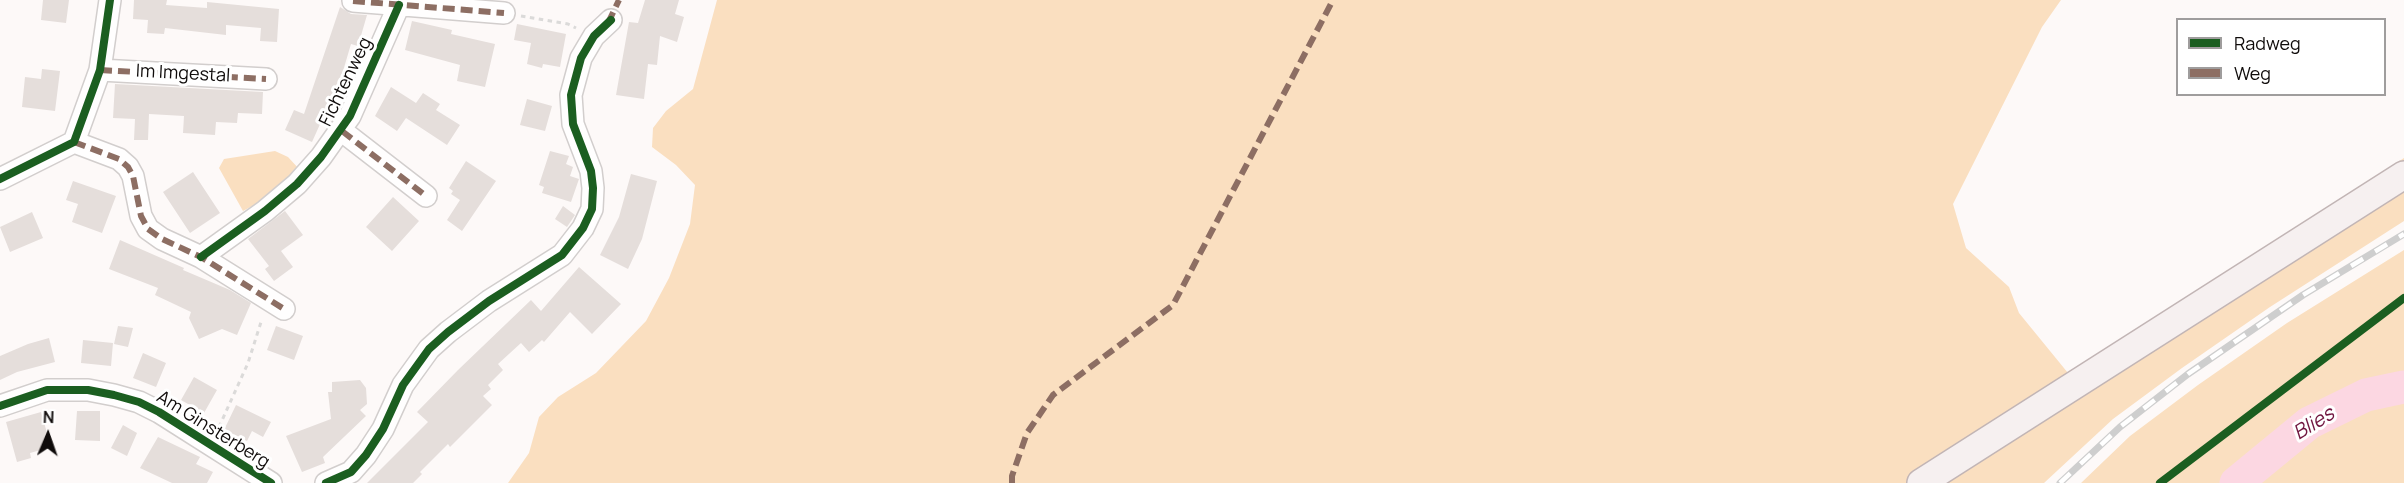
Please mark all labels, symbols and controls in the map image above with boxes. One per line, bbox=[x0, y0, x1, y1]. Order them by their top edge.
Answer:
legend bbox=[2176, 18, 2386, 96]
text: Radweg bbox=[2234, 31, 2301, 55]
street label: Fichtenweg bbox=[315, 34, 377, 130]
street label: Im Imgestal bbox=[135, 61, 231, 87]
text: Weg bbox=[2234, 61, 2271, 85]
street label: Am Ginsterberg bbox=[153, 387, 273, 473]
water label: Blies bbox=[2289, 402, 2339, 446]
north arrow bbox=[18, 405, 78, 465]
text: N bbox=[42, 406, 55, 428]

